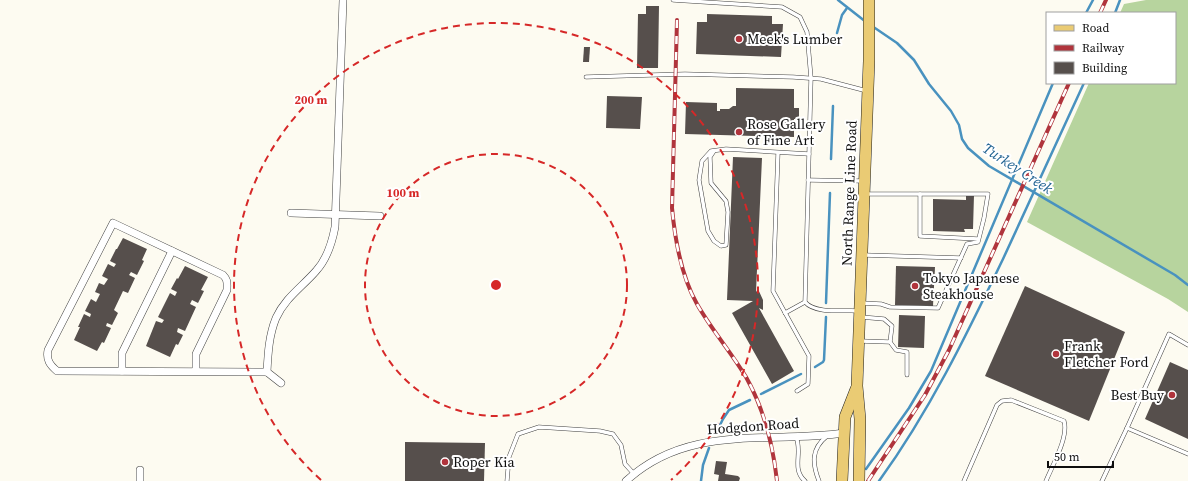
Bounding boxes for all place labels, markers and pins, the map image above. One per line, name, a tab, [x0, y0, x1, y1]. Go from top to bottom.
place label: Meek's Lumber	[747, 29, 843, 49]
marker: Meek's Lumber	[734, 34, 744, 44]
place label: Rose Gallery of Fine Art	[747, 114, 826, 150]
marker: Rose Gallery of Fine Art	[734, 127, 744, 137]
place label: Tokyo Japanese Steakhouse	[923, 268, 1019, 304]
centre of rings	[489, 278, 503, 292]
marker: Tokyo Japanese Steakhouse	[910, 281, 920, 291]
place label: Frank Fletcher Ford	[1064, 336, 1148, 372]
marker: Frank Fletcher Ford	[1051, 349, 1061, 359]
place label: Best Buy	[1111, 385, 1165, 405]
marker: Best Buy	[1167, 390, 1177, 400]
place label: Roper Kia	[453, 452, 516, 472]
marker: Roper Kia	[440, 457, 450, 467]

